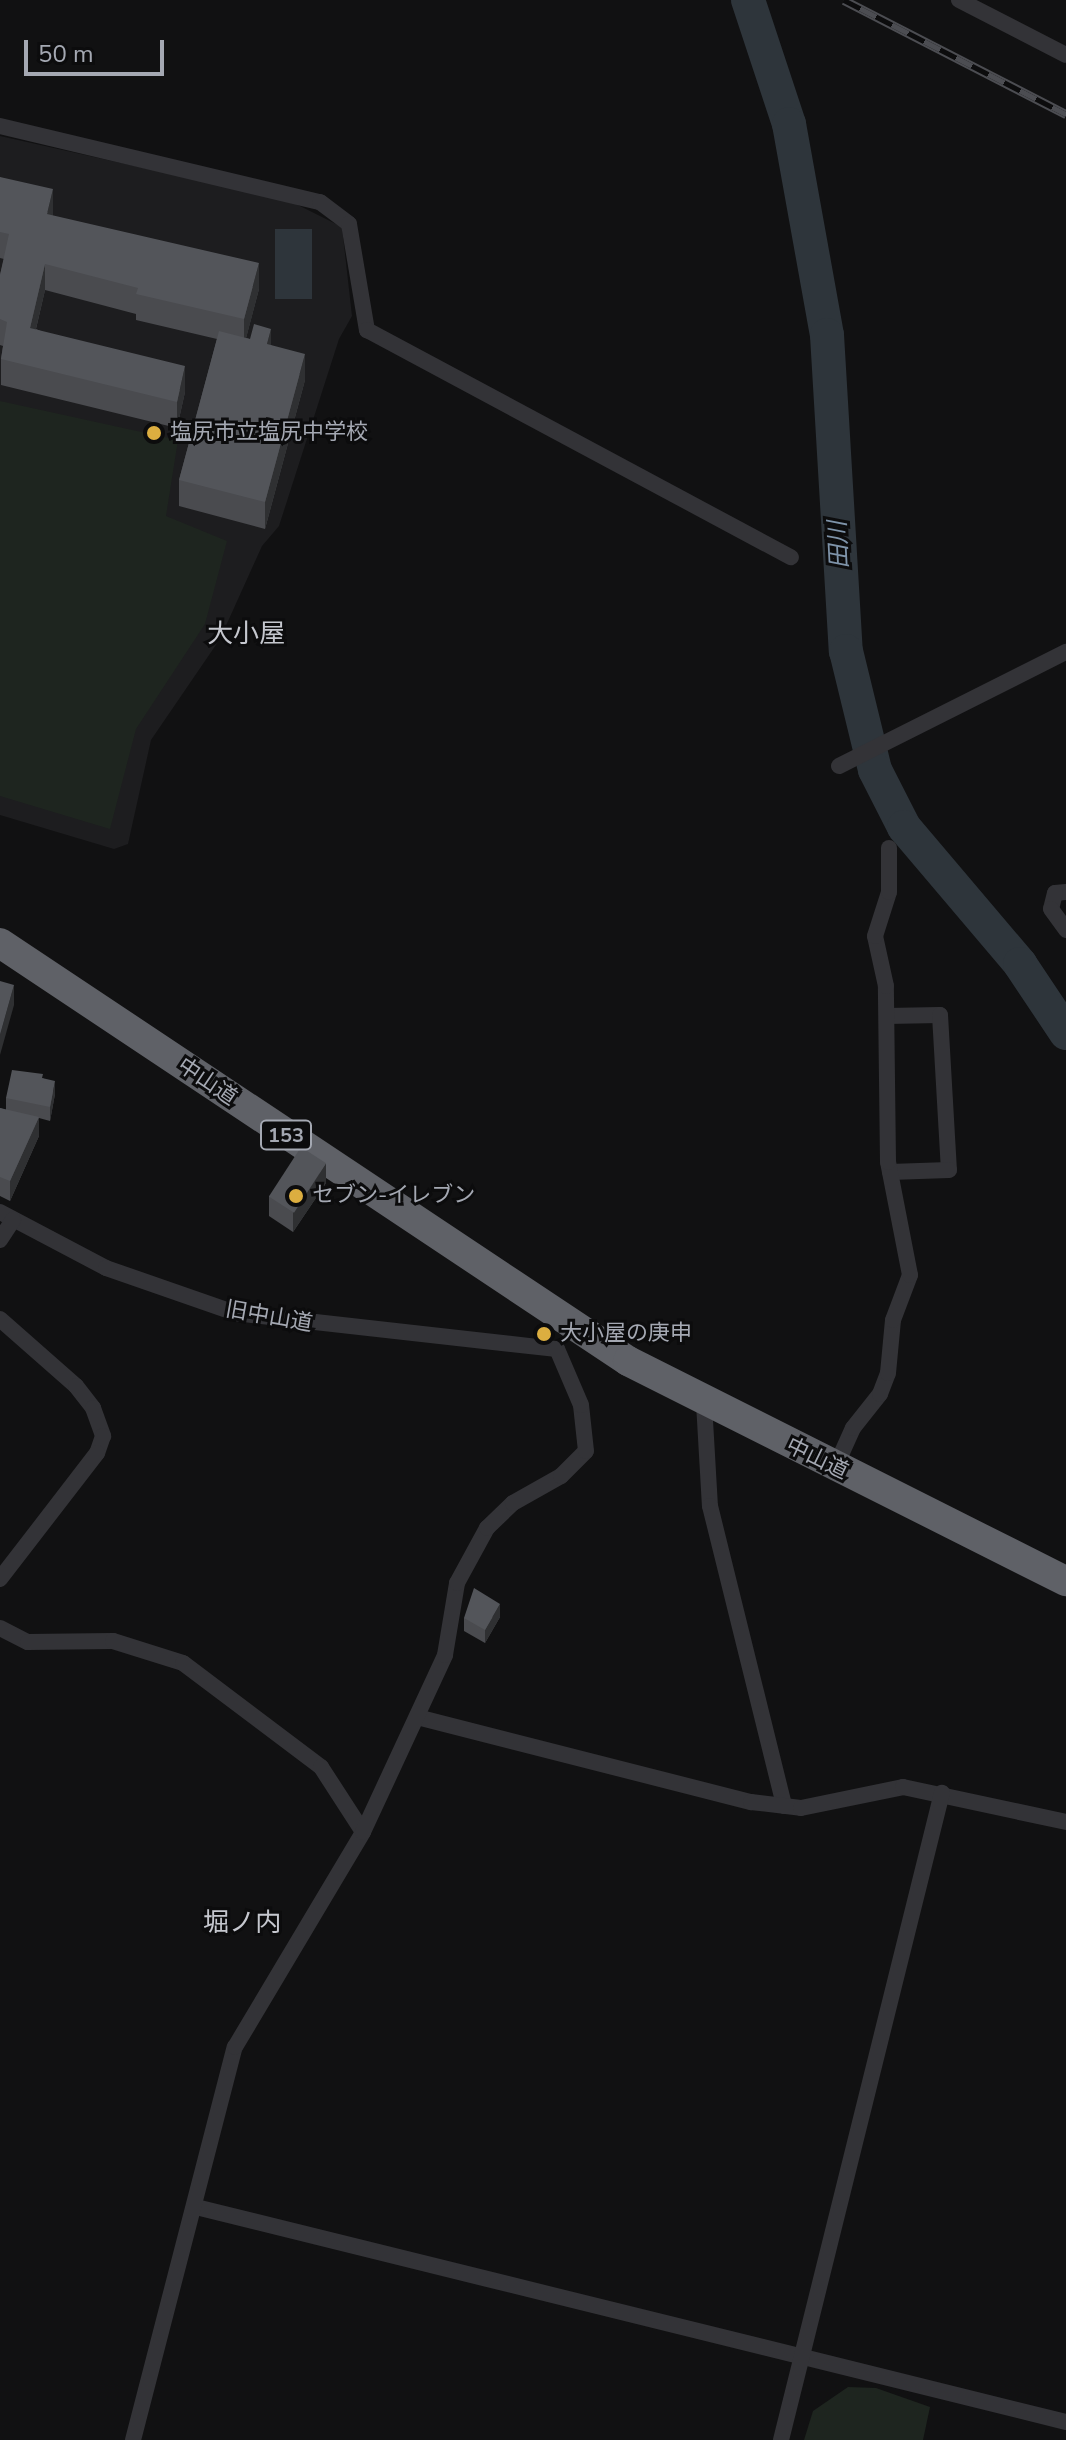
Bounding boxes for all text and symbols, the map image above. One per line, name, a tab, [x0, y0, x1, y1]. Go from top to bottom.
scale bar	[28, 24, 168, 74]
text: 50 m	[38, 38, 94, 70]
place label: 塩尻市立塩尻中学校	[170, 420, 368, 446]
marker: 塩尻市立塩尻中学校	[145, 424, 163, 442]
water label: 田川	[823, 520, 855, 570]
district label: 大小屋	[207, 618, 285, 650]
street label: 中山道	[172, 1053, 242, 1111]
road number: 153	[260, 1119, 312, 1151]
place label: セブン-イレブン	[312, 1183, 475, 1209]
marker: セブン-イレブン	[287, 1187, 305, 1205]
street label: 旧中山道	[223, 1296, 315, 1338]
place label: 大小屋の庚申	[560, 1321, 692, 1347]
marker: 大小屋の庚申	[535, 1325, 553, 1343]
street label: 中山道	[782, 1433, 852, 1485]
district label: 堀ノ内	[203, 1907, 281, 1939]

